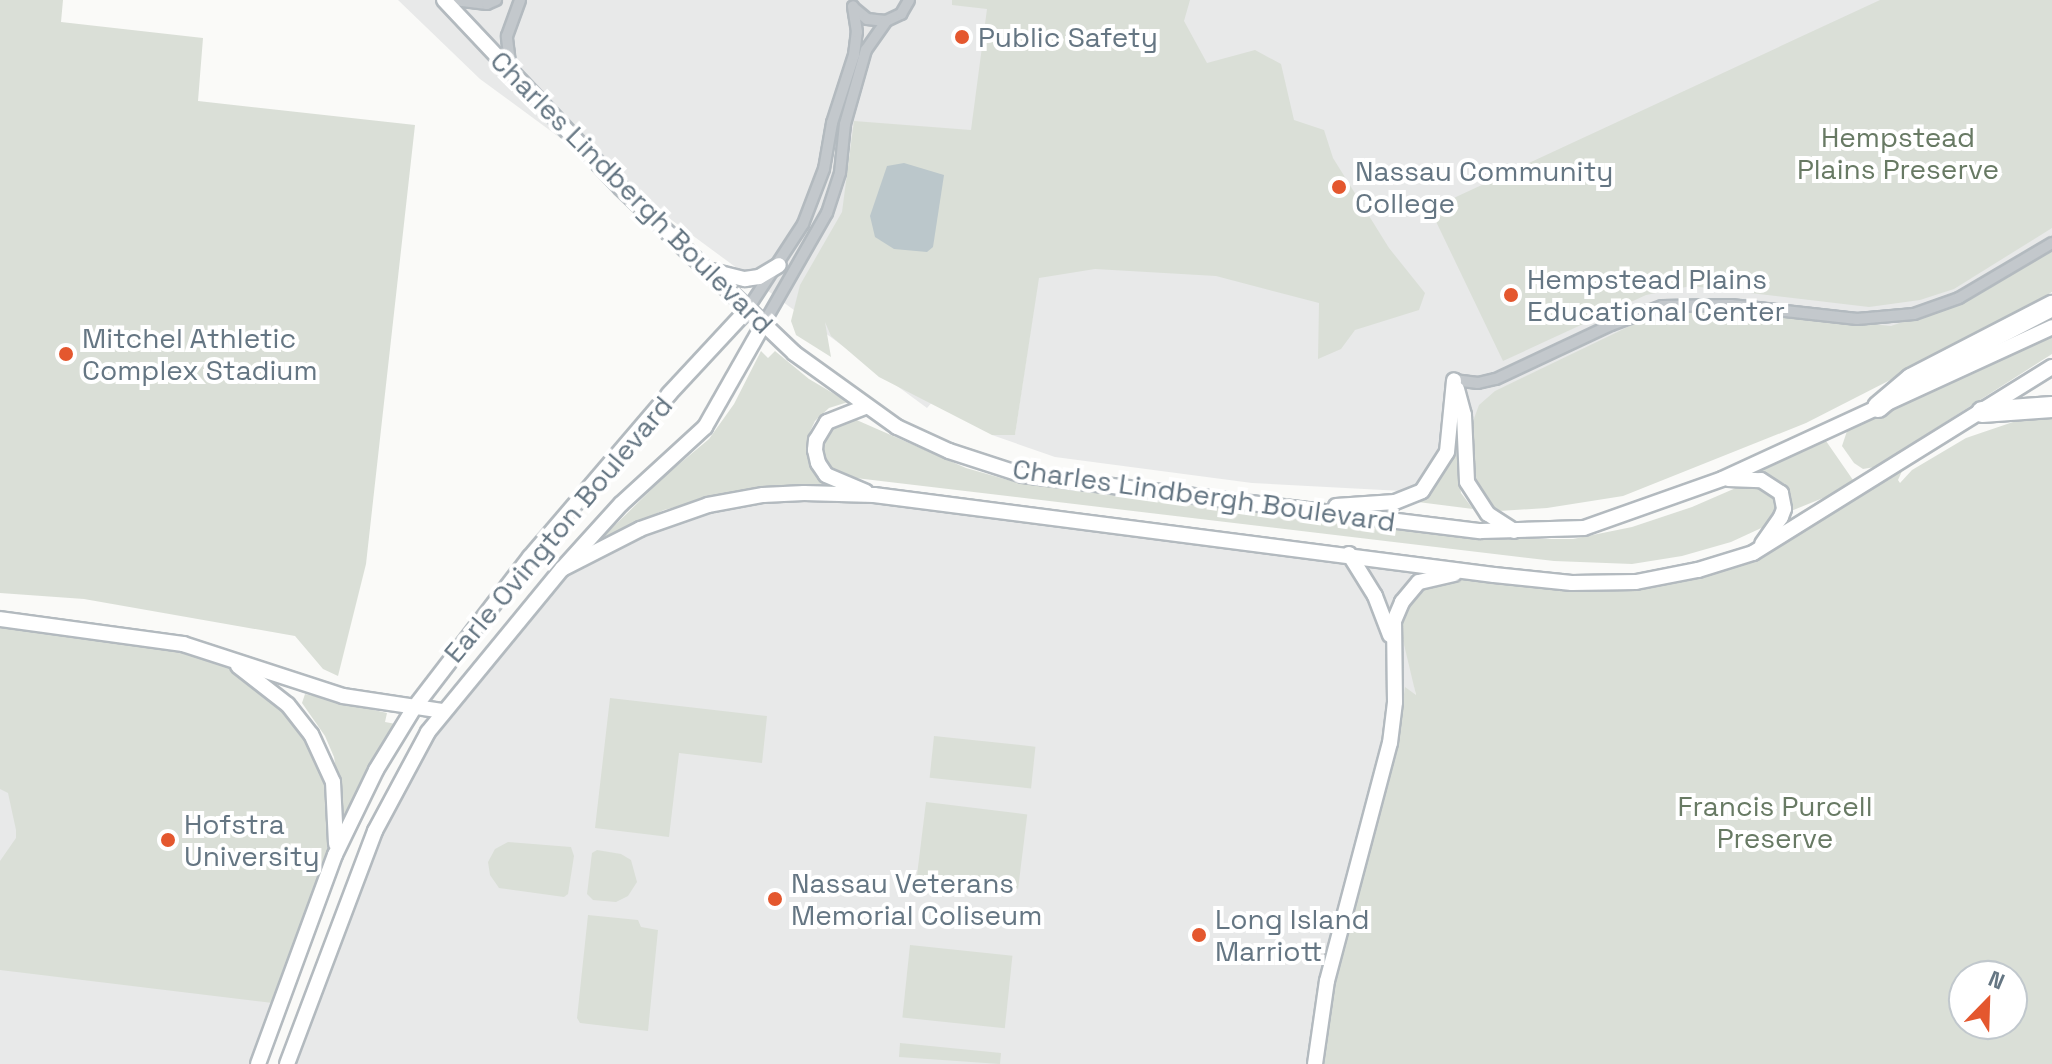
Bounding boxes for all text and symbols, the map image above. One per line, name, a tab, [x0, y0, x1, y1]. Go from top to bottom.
place label: Public Safety	[978, 20, 1158, 54]
marker: Public Safety	[953, 28, 971, 46]
street label: Charles Lindbergh Boulevard	[484, 44, 780, 340]
park label: Hempstead Plains Preserve	[1797, 120, 1999, 186]
place label: Nassau Community College	[1355, 154, 1613, 220]
marker: Nassau Community College	[1330, 178, 1348, 196]
place label: Hempstead Plains Educational Center	[1527, 262, 1785, 328]
marker: Hempstead Plains Educational Center	[1502, 286, 1520, 304]
place label: Mitchel Athletic Complex Stadium	[82, 321, 318, 387]
marker: Mitchel Athletic Complex Stadium	[57, 345, 75, 363]
street label: Earle Ovington Boulevard	[437, 389, 679, 669]
street label: Charles Lindbergh Boulevard	[1010, 451, 1398, 539]
park label: Francis Purcell Preserve	[1677, 789, 1873, 855]
place label: Hofstra University	[184, 807, 320, 873]
marker: Hofstra University	[159, 831, 177, 849]
place label: Nassau Veterans Memorial Coliseum	[791, 866, 1042, 932]
marker: Nassau Veterans Memorial Coliseum	[766, 890, 784, 908]
place label: Long Island Marriott	[1215, 902, 1370, 968]
marker: Long Island Marriott	[1190, 926, 1208, 944]
north arrow	[1948, 960, 2028, 1040]
text: N	[1984, 964, 2009, 996]

